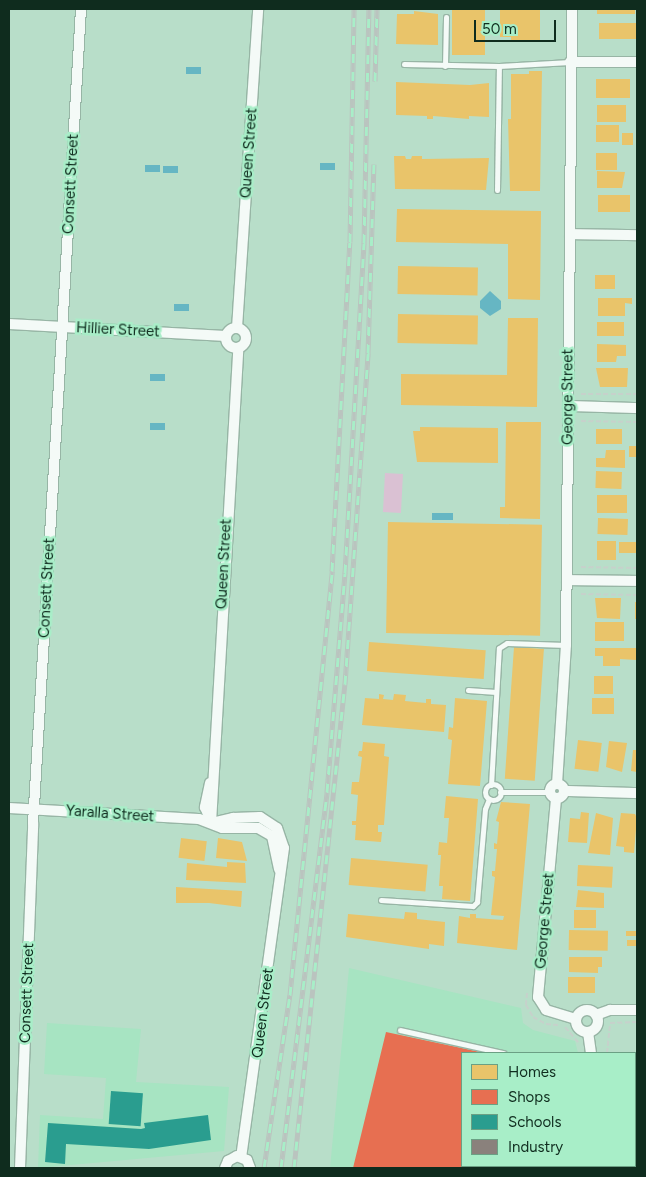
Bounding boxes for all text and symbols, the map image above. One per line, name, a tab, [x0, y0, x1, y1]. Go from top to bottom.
scale bar	[476, 10, 558, 42]
text: 50 m	[482, 20, 517, 38]
street label: Queen Street	[237, 107, 261, 199]
street label: Consett Street	[59, 134, 83, 234]
street label: Hillier Street	[76, 319, 160, 341]
street label: George Street	[559, 349, 577, 445]
street label: Queen Street	[213, 518, 235, 610]
street label: Consett Street	[35, 538, 59, 638]
street label: Yaralla Street	[65, 802, 155, 826]
street label: George Street	[532, 872, 558, 970]
street label: Consett Street	[16, 943, 38, 1043]
street label: Queen Street	[249, 967, 277, 1059]
legend	[461, 1052, 636, 1167]
text: Homes	[508, 1063, 556, 1081]
text: Shops	[508, 1088, 550, 1106]
text: Schools	[508, 1113, 561, 1131]
text: Industry	[508, 1138, 563, 1156]

